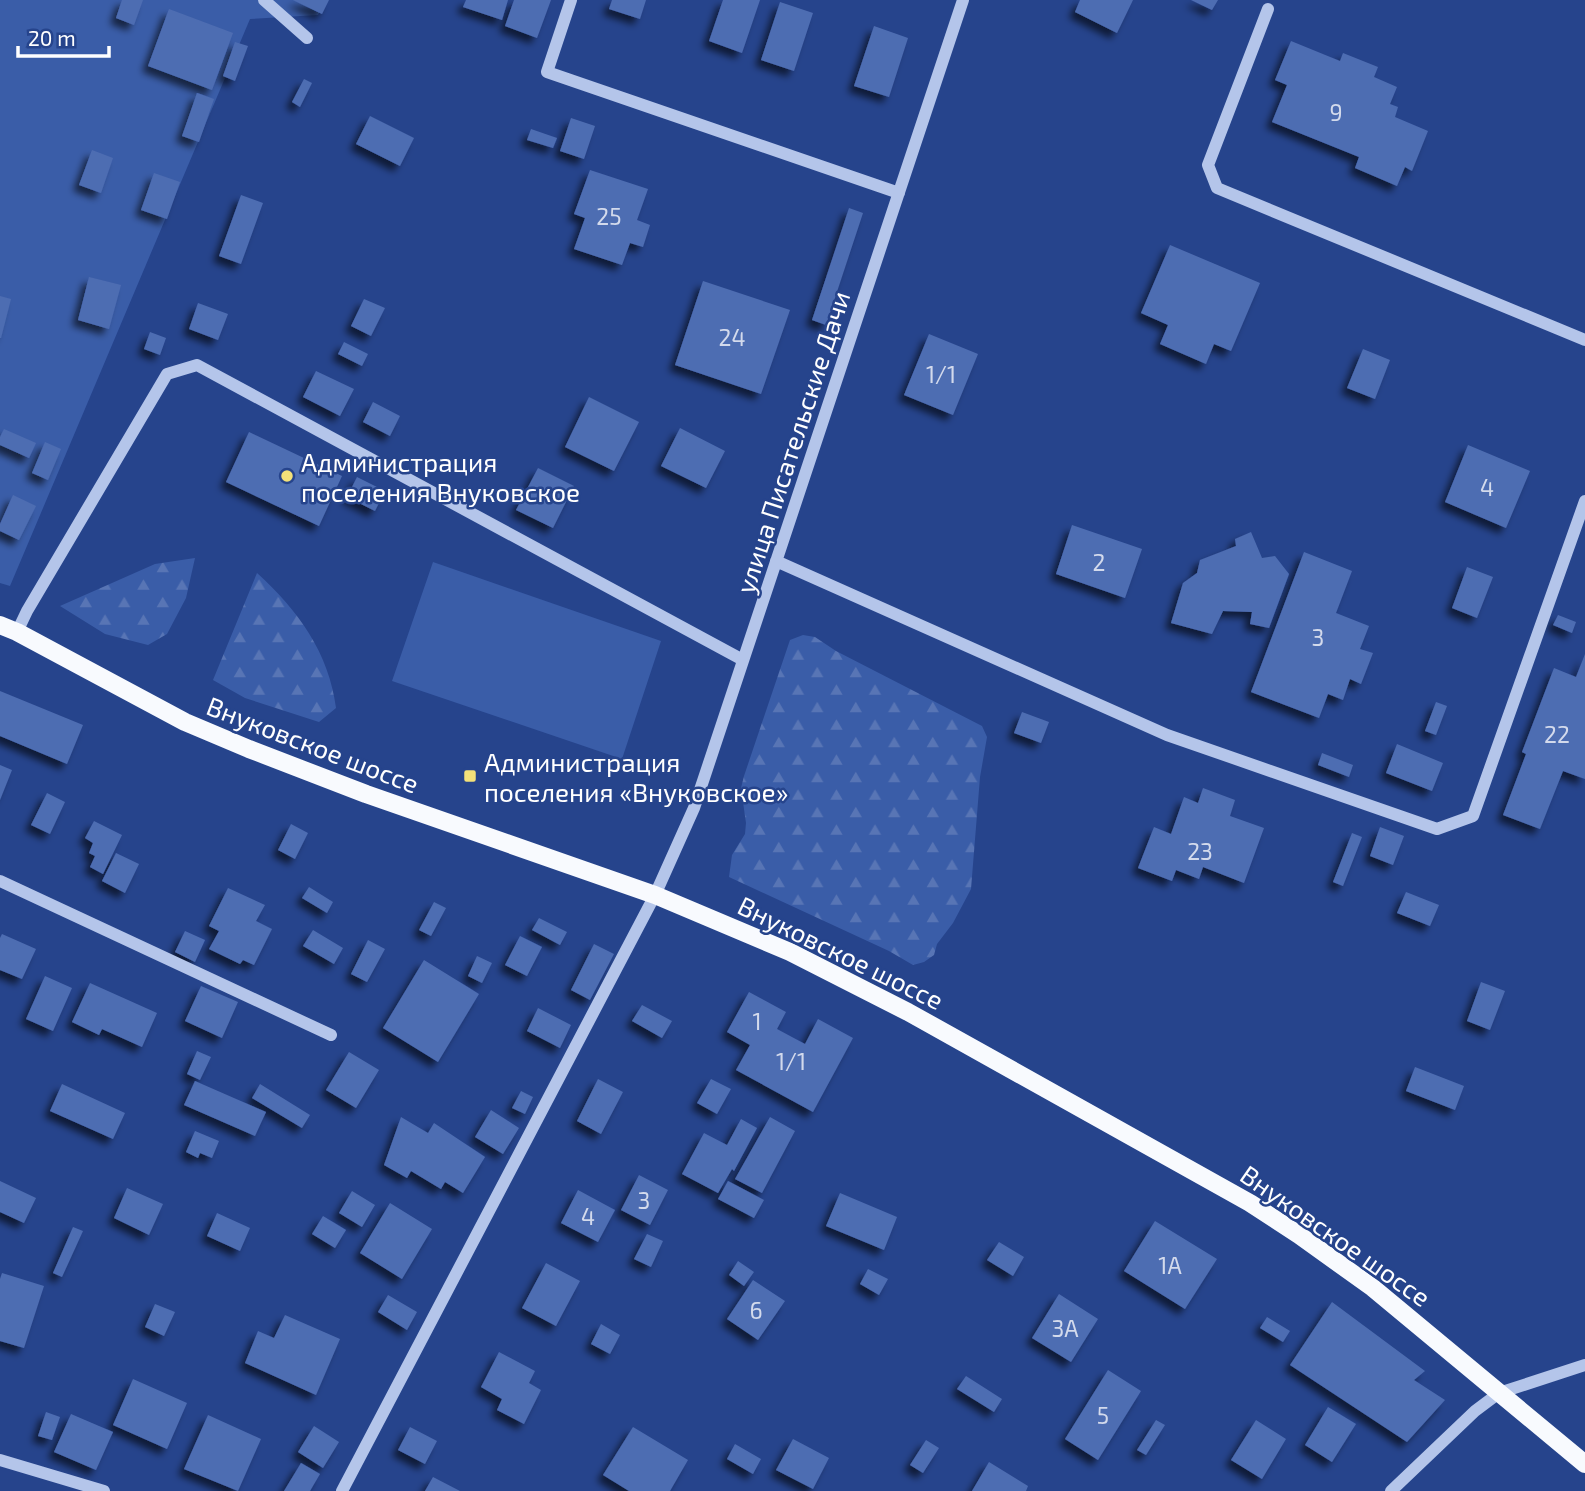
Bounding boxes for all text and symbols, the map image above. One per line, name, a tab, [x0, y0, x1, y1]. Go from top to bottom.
scale bar	[18, 14, 108, 58]
text: 20 m	[28, 25, 76, 50]
house number: 9	[1329, 98, 1343, 126]
house number: 25	[596, 202, 622, 230]
street label: улица Писательские Дачи	[728, 287, 857, 597]
house number: 24	[718, 323, 746, 351]
house number: 1/1	[926, 360, 956, 388]
place label: Администрация поселения Внуковское	[301, 446, 580, 508]
marker: Администрация поселения Внуковское	[279, 468, 295, 484]
house number: 4	[1480, 473, 1494, 501]
house number: 2	[1093, 548, 1105, 576]
house number: 3	[1312, 623, 1324, 651]
street label: Внуковское шоссе	[202, 689, 423, 800]
house number: 22	[1544, 720, 1570, 748]
place label: Администрация поселения «Внуковское»	[484, 746, 788, 808]
marker: Администрация поселения «Внуковское»	[462, 768, 478, 784]
house number: 23	[1187, 837, 1213, 865]
street label: Внуковское шоссе	[733, 889, 949, 1016]
house number: 1	[752, 1007, 762, 1035]
house number: 1/1	[776, 1047, 806, 1075]
street label: Внуковское шоссе	[1235, 1158, 1437, 1313]
house number: 3	[638, 1186, 650, 1214]
house number: 4	[581, 1202, 595, 1230]
house number: 1А	[1158, 1251, 1182, 1279]
house number: 6	[749, 1296, 763, 1324]
house number: 3А	[1051, 1314, 1079, 1342]
house number: 5	[1097, 1401, 1109, 1429]

